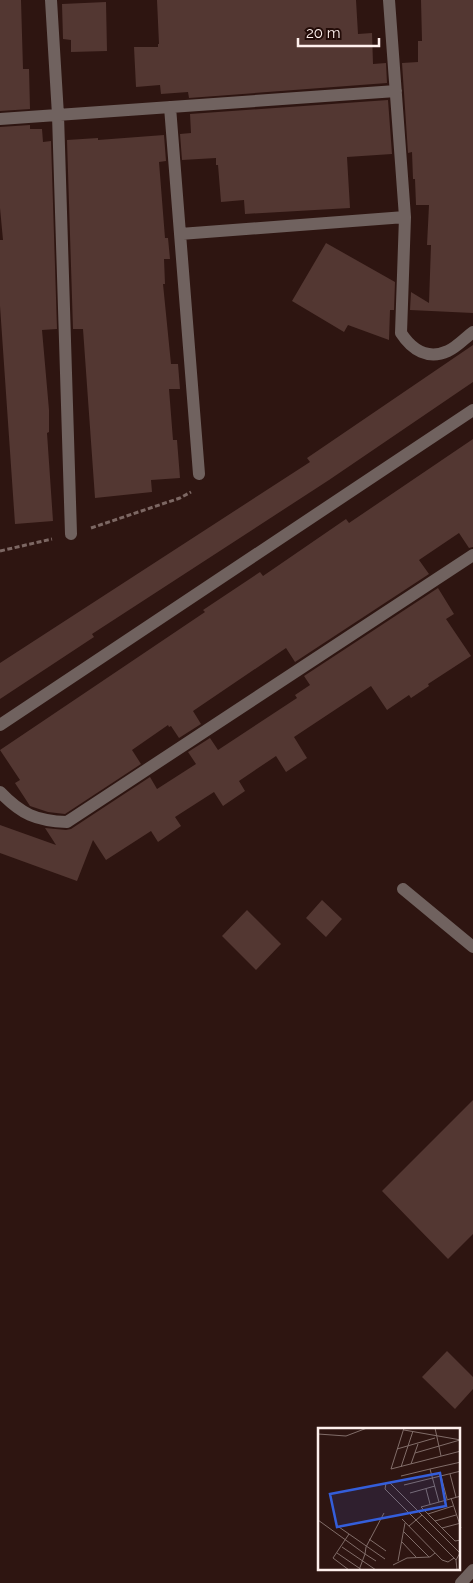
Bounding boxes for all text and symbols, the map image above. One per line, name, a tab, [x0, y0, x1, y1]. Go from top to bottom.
scale bar	[298, 15, 379, 47]
text: 20 m	[306, 24, 341, 42]
inset map	[318, 1428, 460, 1570]

